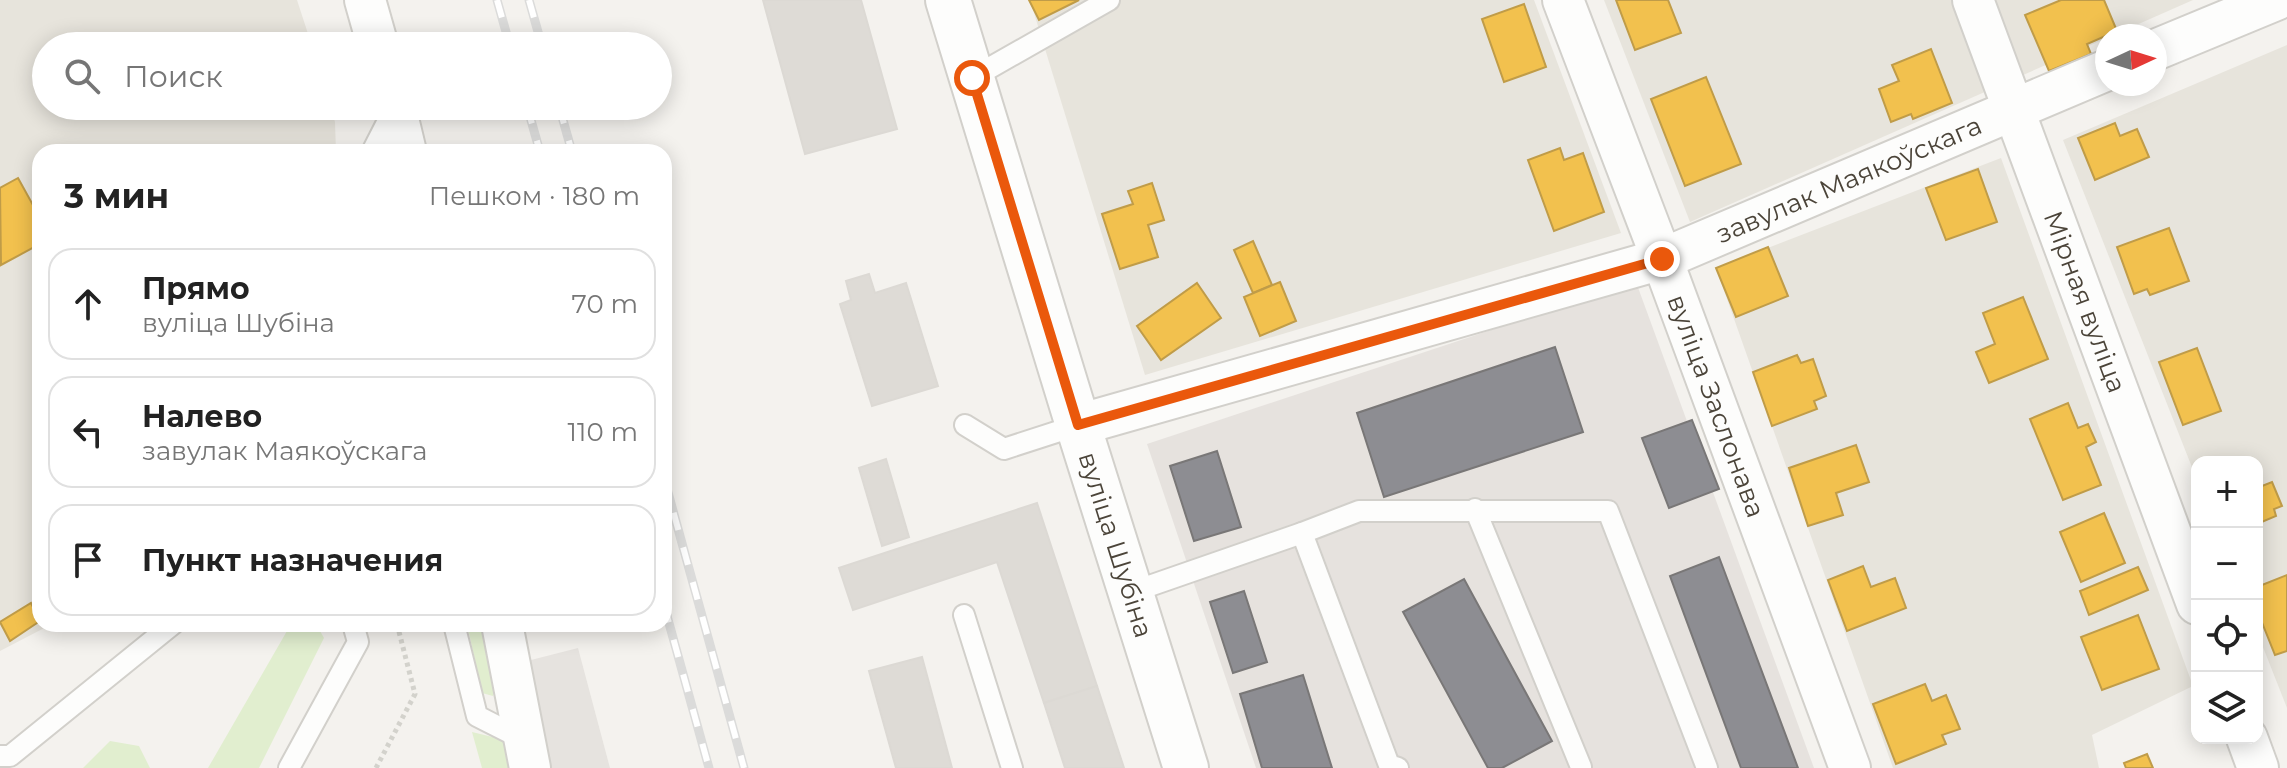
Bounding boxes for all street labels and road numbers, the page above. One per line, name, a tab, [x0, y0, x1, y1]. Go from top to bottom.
street label: завулак Маякоўскага	[1711, 109, 1986, 250]
street label: Мірная вуліца	[2037, 207, 2133, 397]
street label: вуліца Заслонава	[1661, 290, 1772, 522]
street label: вуліца Шубіна	[1071, 448, 1160, 642]

